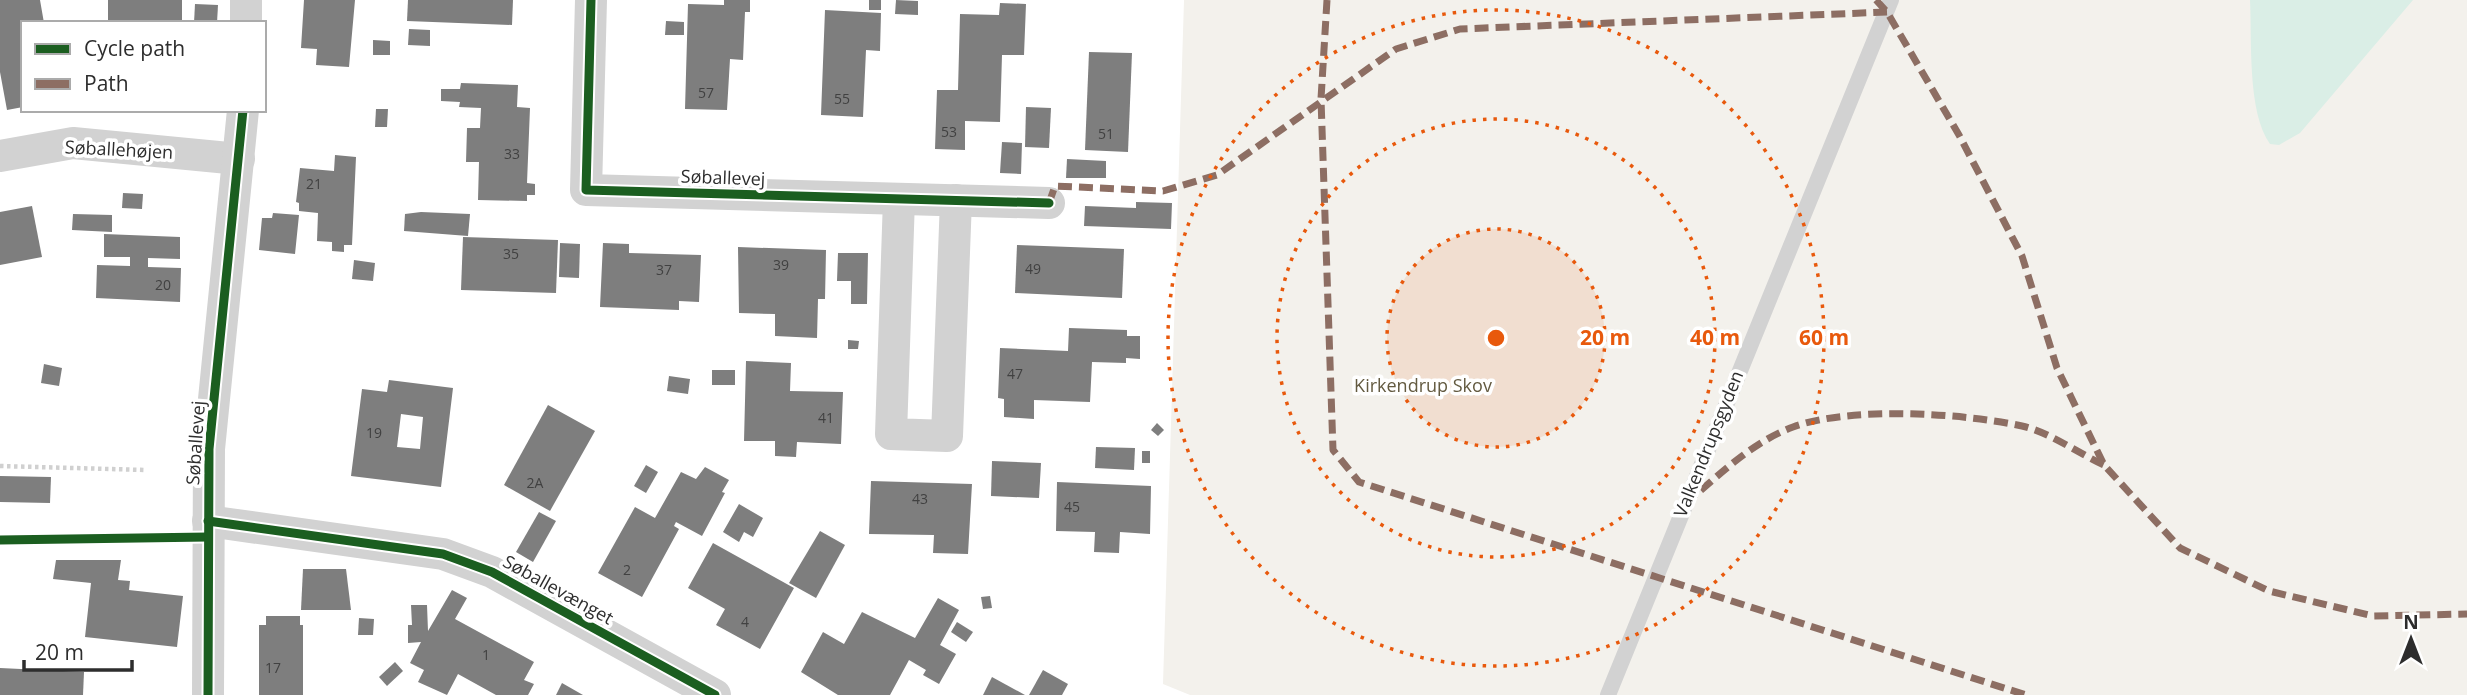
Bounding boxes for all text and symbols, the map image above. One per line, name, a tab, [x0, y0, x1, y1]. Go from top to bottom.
legend	[21, 21, 266, 112]
text: Cycle path	[84, 34, 185, 62]
text: Path	[84, 69, 129, 97]
house number: 57	[698, 83, 714, 102]
house number: 55	[834, 89, 850, 108]
house number: 53	[941, 122, 957, 141]
house number: 51	[1098, 124, 1114, 143]
street label: Søballehøjen	[64, 134, 174, 164]
house number: 33	[504, 144, 520, 163]
street label: Søballevej	[680, 164, 766, 190]
house number: 21	[306, 174, 322, 193]
house number: 35	[503, 244, 519, 263]
house number: 39	[773, 255, 789, 274]
house number: 49	[1025, 259, 1041, 278]
house number: 37	[656, 260, 672, 279]
house number: 20	[155, 275, 171, 294]
text: 20 m	[1580, 323, 1630, 351]
text: 40 m	[1690, 323, 1740, 351]
text: 60 m	[1799, 323, 1849, 351]
centre of rings	[1484, 326, 1508, 350]
house number: 47	[1007, 364, 1023, 383]
street label: Valkendrupsgyden	[1668, 367, 1748, 520]
park label: Kirkendrup Skov	[1354, 373, 1492, 397]
street label: Søballevej	[180, 400, 210, 486]
house number: 41	[818, 408, 834, 427]
house number: 19	[366, 423, 382, 442]
house number: 2A	[527, 473, 544, 492]
house number: 43	[912, 489, 928, 508]
house number: 45	[1064, 497, 1080, 516]
street label: Søballevænget	[499, 549, 618, 629]
house number: 2	[623, 560, 631, 579]
north arrow	[2376, 604, 2446, 674]
text: N	[2403, 609, 2419, 635]
house number: 4	[741, 612, 749, 631]
scale bar	[24, 628, 133, 672]
text: 20 m	[35, 638, 84, 666]
house number: 1	[482, 645, 490, 664]
house number: 17	[265, 658, 281, 677]

